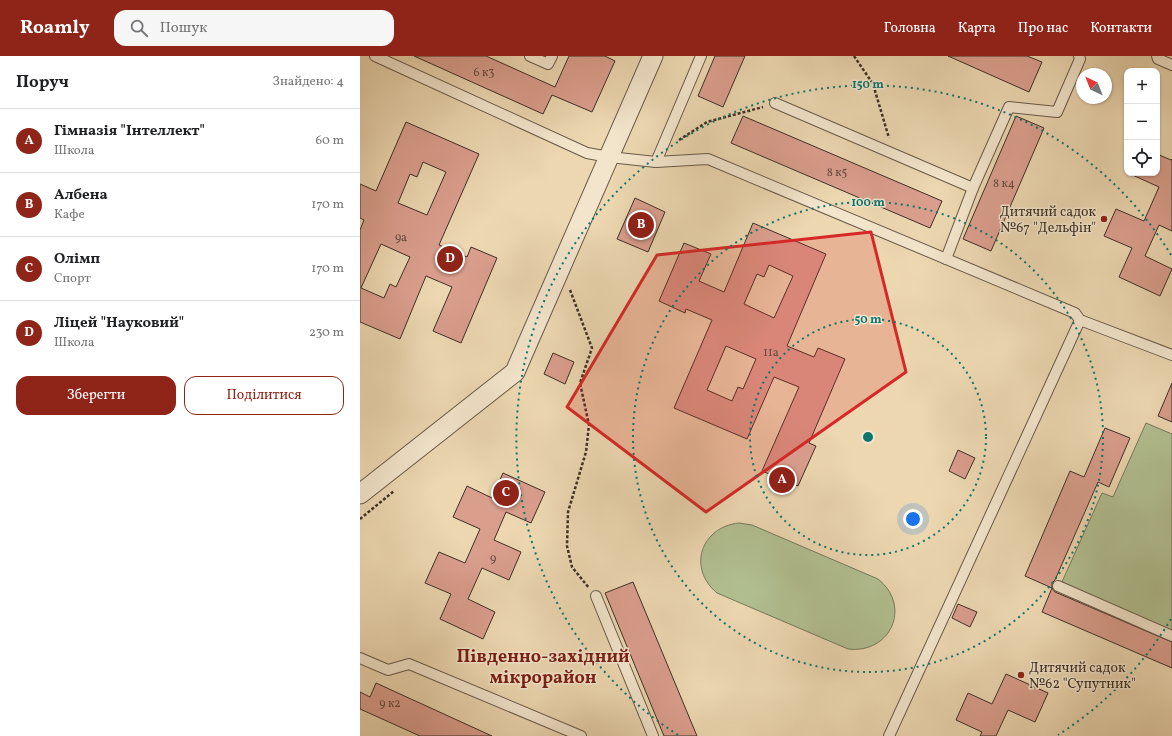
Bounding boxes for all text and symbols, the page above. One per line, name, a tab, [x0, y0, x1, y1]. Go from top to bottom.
search box	[114, 10, 394, 46]
text: Roamly	[20, 15, 90, 41]
icon: search	[128, 17, 150, 39]
text: Пошук	[160, 18, 207, 39]
text: Головна	[884, 19, 936, 38]
text: Карта	[958, 19, 996, 38]
text: Про нас	[1018, 19, 1068, 38]
text: Контакти	[1090, 19, 1152, 38]
house number: 6 к3	[473, 65, 495, 81]
north arrow	[1076, 68, 1112, 104]
map controls	[1124, 68, 1160, 176]
button: +	[1124, 68, 1160, 104]
text: Поруч	[16, 71, 69, 94]
text: Знайдено: 4	[272, 73, 344, 91]
text: 150 m	[852, 77, 884, 93]
button: −	[1124, 104, 1160, 140]
text: Гімназія "Інтеллект"	[54, 121, 205, 142]
text: A	[24, 132, 34, 150]
text: 60 m	[316, 132, 344, 150]
button: locate	[1124, 140, 1160, 176]
text: Школа	[54, 142, 94, 160]
house number: 8 к5	[827, 165, 848, 181]
house number: 8 к4	[993, 176, 1015, 192]
text: Албена	[54, 185, 108, 206]
text: 100 m	[851, 195, 885, 211]
text: B	[25, 196, 33, 214]
text: 170 m	[311, 196, 344, 214]
place label: Дитячий садок №67 "Дельфін"	[1000, 203, 1097, 238]
text: Кафе	[54, 206, 85, 224]
pin: B	[628, 210, 654, 240]
marker: Дитячий садок №67 "Дельфін"	[1099, 214, 1109, 224]
house number: 9а	[395, 230, 407, 246]
pin: D	[437, 244, 463, 274]
text: Олімп	[54, 249, 100, 270]
text: C	[25, 260, 33, 278]
text: 170 m	[311, 260, 344, 278]
text: Спорт	[54, 270, 91, 288]
text: 50 m	[854, 312, 882, 328]
text: Ліцей "Науковий"	[54, 313, 184, 334]
text: D	[24, 324, 34, 342]
text: 230 m	[309, 324, 344, 342]
text: Школа	[54, 334, 94, 352]
house number: 11а	[763, 345, 779, 361]
button: Зберегти	[16, 376, 176, 415]
button: Поділитися	[184, 376, 344, 415]
centre of rings	[861, 430, 875, 444]
pin: A	[769, 465, 795, 495]
pin: C	[493, 478, 519, 508]
your location	[903, 509, 923, 529]
house number: 9	[490, 551, 496, 567]
district label: Південно-західний мікрорайон	[456, 645, 630, 691]
place label: Дитячий садок №62 "Супутник"	[1029, 659, 1136, 694]
marker: Дитячий садок №62 "Супутник"	[1016, 670, 1026, 680]
house number: 9 к2	[379, 696, 401, 712]

